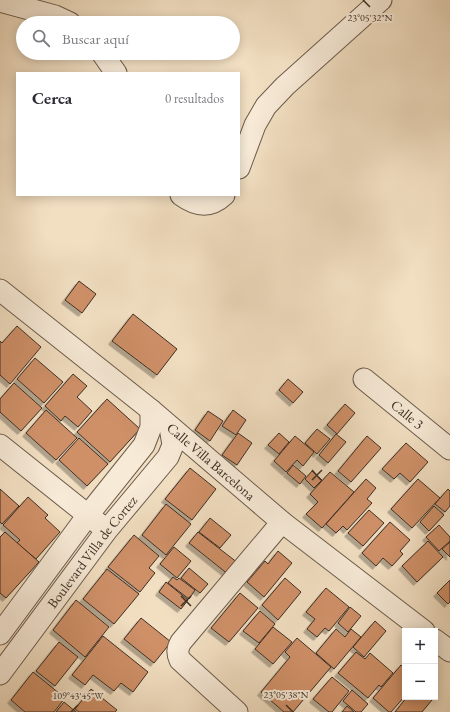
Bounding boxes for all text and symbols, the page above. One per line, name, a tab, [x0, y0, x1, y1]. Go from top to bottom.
text: 23°05'32"N	[348, 11, 393, 24]
search box	[16, 16, 240, 60]
icon: search	[30, 27, 52, 49]
text: Buscar aquí	[62, 29, 129, 48]
text: Cerca	[32, 87, 72, 109]
text: 0 resultados	[165, 90, 224, 107]
street label: Calle 3	[387, 396, 428, 433]
street label: Calle Villa Barcelona	[163, 419, 259, 505]
street label: Boulevard Villa de Cortez	[43, 491, 141, 612]
map controls	[402, 628, 438, 700]
button: +	[402, 628, 438, 664]
button: −	[402, 664, 438, 700]
text: 23°05'38"N	[264, 688, 309, 701]
text: 109°43'45"W	[53, 689, 104, 702]

